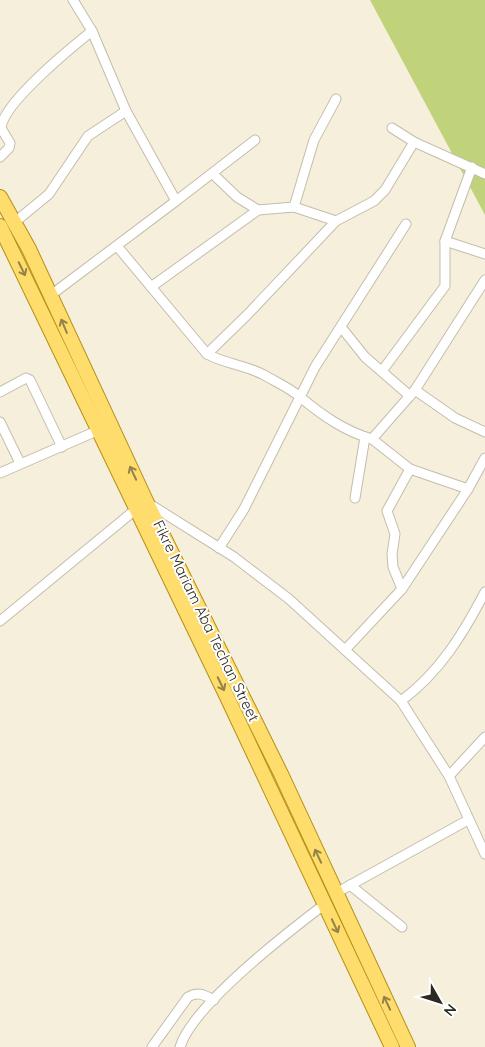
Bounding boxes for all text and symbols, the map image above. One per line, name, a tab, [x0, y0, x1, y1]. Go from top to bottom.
one-way arrow	[18, 261, 27, 276]
one-way arrow	[59, 319, 69, 334]
one-way arrow	[128, 466, 138, 481]
street label: Fikre Mariam Aba Techan Street	[149, 517, 264, 725]
one-way arrow	[217, 676, 226, 691]
one-way arrow	[313, 849, 322, 864]
one-way arrow	[330, 918, 340, 933]
north arrow	[415, 977, 465, 1027]
one-way arrow	[382, 996, 391, 1011]
text: N	[440, 1001, 460, 1020]

